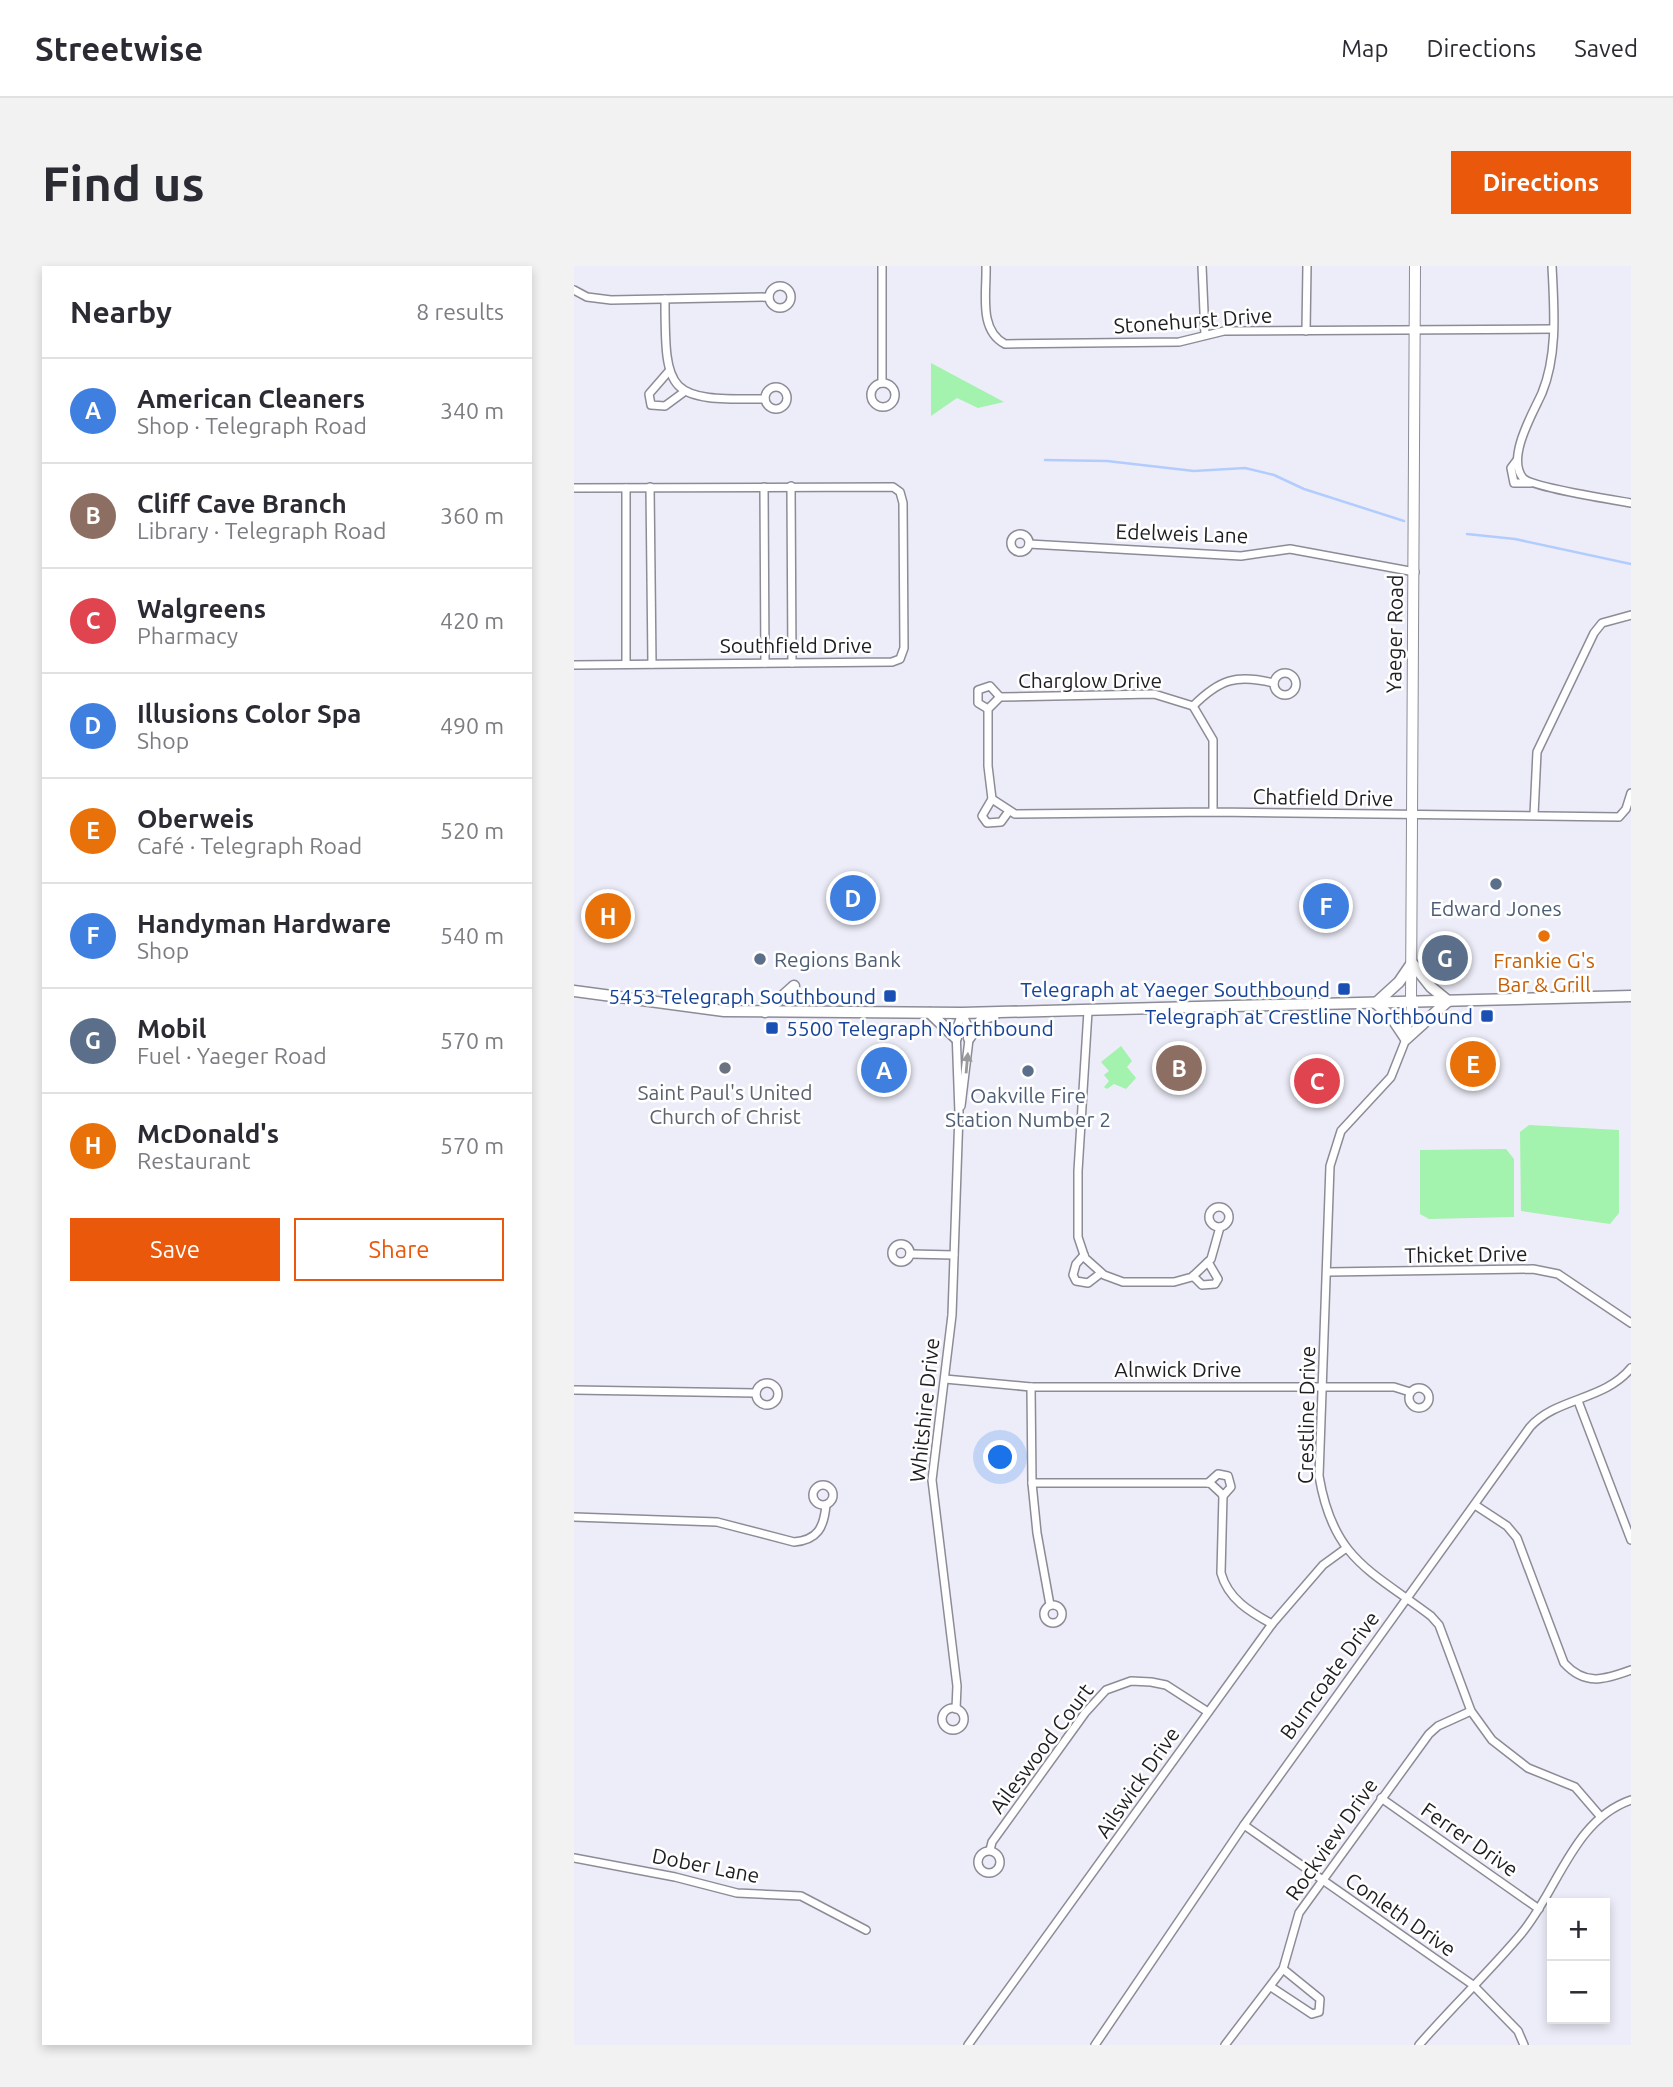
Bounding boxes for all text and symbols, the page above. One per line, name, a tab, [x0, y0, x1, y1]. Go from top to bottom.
text: Streetwise	[35, 30, 203, 67]
text: Map	[1341, 35, 1388, 62]
text: Directions	[1426, 35, 1536, 62]
text: Saved	[1574, 35, 1638, 62]
button: Directions	[1451, 151, 1631, 214]
text: Find us	[42, 155, 205, 210]
text: Nearby	[70, 295, 172, 329]
text: 8 results	[416, 299, 504, 324]
street label: Stonehurst Drive	[1113, 302, 1273, 338]
text: American Cleaners	[137, 384, 365, 413]
text: A	[85, 398, 101, 423]
text: 340 m	[440, 398, 504, 423]
text: Shop · Telegraph Road	[137, 413, 367, 438]
text: Cliff Cave Branch	[137, 489, 347, 518]
text: B	[85, 503, 101, 528]
text: 360 m	[440, 503, 504, 528]
text: Library · Telegraph Road	[137, 518, 386, 543]
street label: Edelweis Lane	[1115, 519, 1249, 547]
street label: Yaeger Road	[1381, 574, 1407, 694]
text: Walgreens	[137, 594, 266, 623]
text: C	[86, 608, 100, 633]
text: 420 m	[440, 608, 504, 633]
text: Pharmacy	[137, 623, 238, 648]
street label: Southfield Drive	[720, 633, 872, 657]
street label: Charglow Drive	[1018, 668, 1162, 692]
text: Illusions Color Spa	[137, 699, 361, 728]
text: D	[85, 713, 101, 738]
text: 490 m	[440, 713, 504, 738]
text: Shop	[137, 728, 189, 753]
street label: Chatfield Drive	[1252, 784, 1394, 810]
text: Oberweis	[137, 804, 254, 833]
text: E	[86, 818, 100, 843]
text: 520 m	[440, 818, 504, 843]
text: Café · Telegraph Road	[137, 833, 362, 858]
pin: D	[830, 872, 876, 924]
marker: Edward Jones	[1488, 876, 1504, 892]
pin: F	[1303, 880, 1349, 932]
pin: H	[585, 890, 631, 942]
place label: Edward Jones	[1430, 896, 1562, 920]
text: Handyman Hardware	[137, 909, 391, 938]
text: F	[87, 923, 99, 948]
text: 540 m	[440, 923, 504, 948]
marker: Frankie G's Bar & Grill	[1536, 928, 1552, 944]
pin: G	[1422, 932, 1468, 984]
text: Shop	[137, 938, 189, 963]
place label: Regions Bank	[774, 947, 901, 971]
place label: Frankie G's Bar & Grill	[1493, 948, 1595, 996]
marker: Regions Bank	[752, 951, 768, 967]
place label: Telegraph at Yaeger Southbound	[1020, 977, 1330, 1001]
marker: Telegraph at Yaeger Southbound	[1336, 981, 1352, 997]
place label: 5453 Telegraph Southbound	[608, 984, 876, 1008]
marker: 5453 Telegraph Southbound	[882, 988, 898, 1004]
place label: Telegraph at Crestline Northbound	[1145, 1004, 1473, 1028]
marker: Telegraph at Crestline Northbound	[1479, 1008, 1495, 1024]
text: Mobil	[137, 1014, 206, 1043]
place label: 5500 Telegraph Northbound	[786, 1016, 1054, 1040]
marker: 5500 Telegraph Northbound	[764, 1020, 780, 1036]
text: G	[85, 1028, 101, 1053]
text: 570 m	[440, 1028, 504, 1053]
pin: E	[1450, 1038, 1496, 1090]
pin: B	[1156, 1042, 1202, 1094]
text: Fuel · Yaeger Road	[137, 1043, 327, 1068]
pin: A	[861, 1044, 907, 1096]
one-way arrow	[961, 1051, 972, 1073]
pin: C	[1294, 1055, 1340, 1107]
marker: Saint Paul's United Church of Christ	[717, 1060, 733, 1076]
marker: Oakville Fire Station Number 2	[1020, 1063, 1036, 1079]
place label: Saint Paul's United Church of Christ	[637, 1080, 813, 1128]
place label: Oakville Fire Station Number 2	[945, 1083, 1111, 1131]
text: McDonald's	[137, 1119, 279, 1148]
text: H	[85, 1133, 101, 1158]
text: 570 m	[440, 1133, 504, 1158]
text: Restaurant	[137, 1148, 251, 1173]
button: Save	[70, 1218, 280, 1281]
button: Share	[294, 1218, 504, 1281]
street label: Thicket Drive	[1404, 1241, 1528, 1267]
street label: Whitshire Drive	[904, 1337, 944, 1483]
street label: Crestline Drive	[1293, 1346, 1319, 1484]
street label: Alnwick Drive	[1114, 1357, 1242, 1381]
your location	[983, 1440, 1017, 1474]
street label: Burncoate Drive	[1275, 1606, 1383, 1744]
street label: Aileswood Court	[984, 1678, 1098, 1818]
street label: Ailswick Drive	[1090, 1722, 1184, 1842]
street label: Rockview Drive	[1280, 1773, 1382, 1905]
street label: Ferrer Drive	[1417, 1797, 1523, 1881]
street label: Dober Lane	[650, 1843, 762, 1887]
street label: Conleth Drive	[1341, 1867, 1461, 1961]
map controls	[1547, 1898, 1610, 2024]
button: +	[1547, 1898, 1610, 1961]
button: −	[1547, 1961, 1610, 2024]

